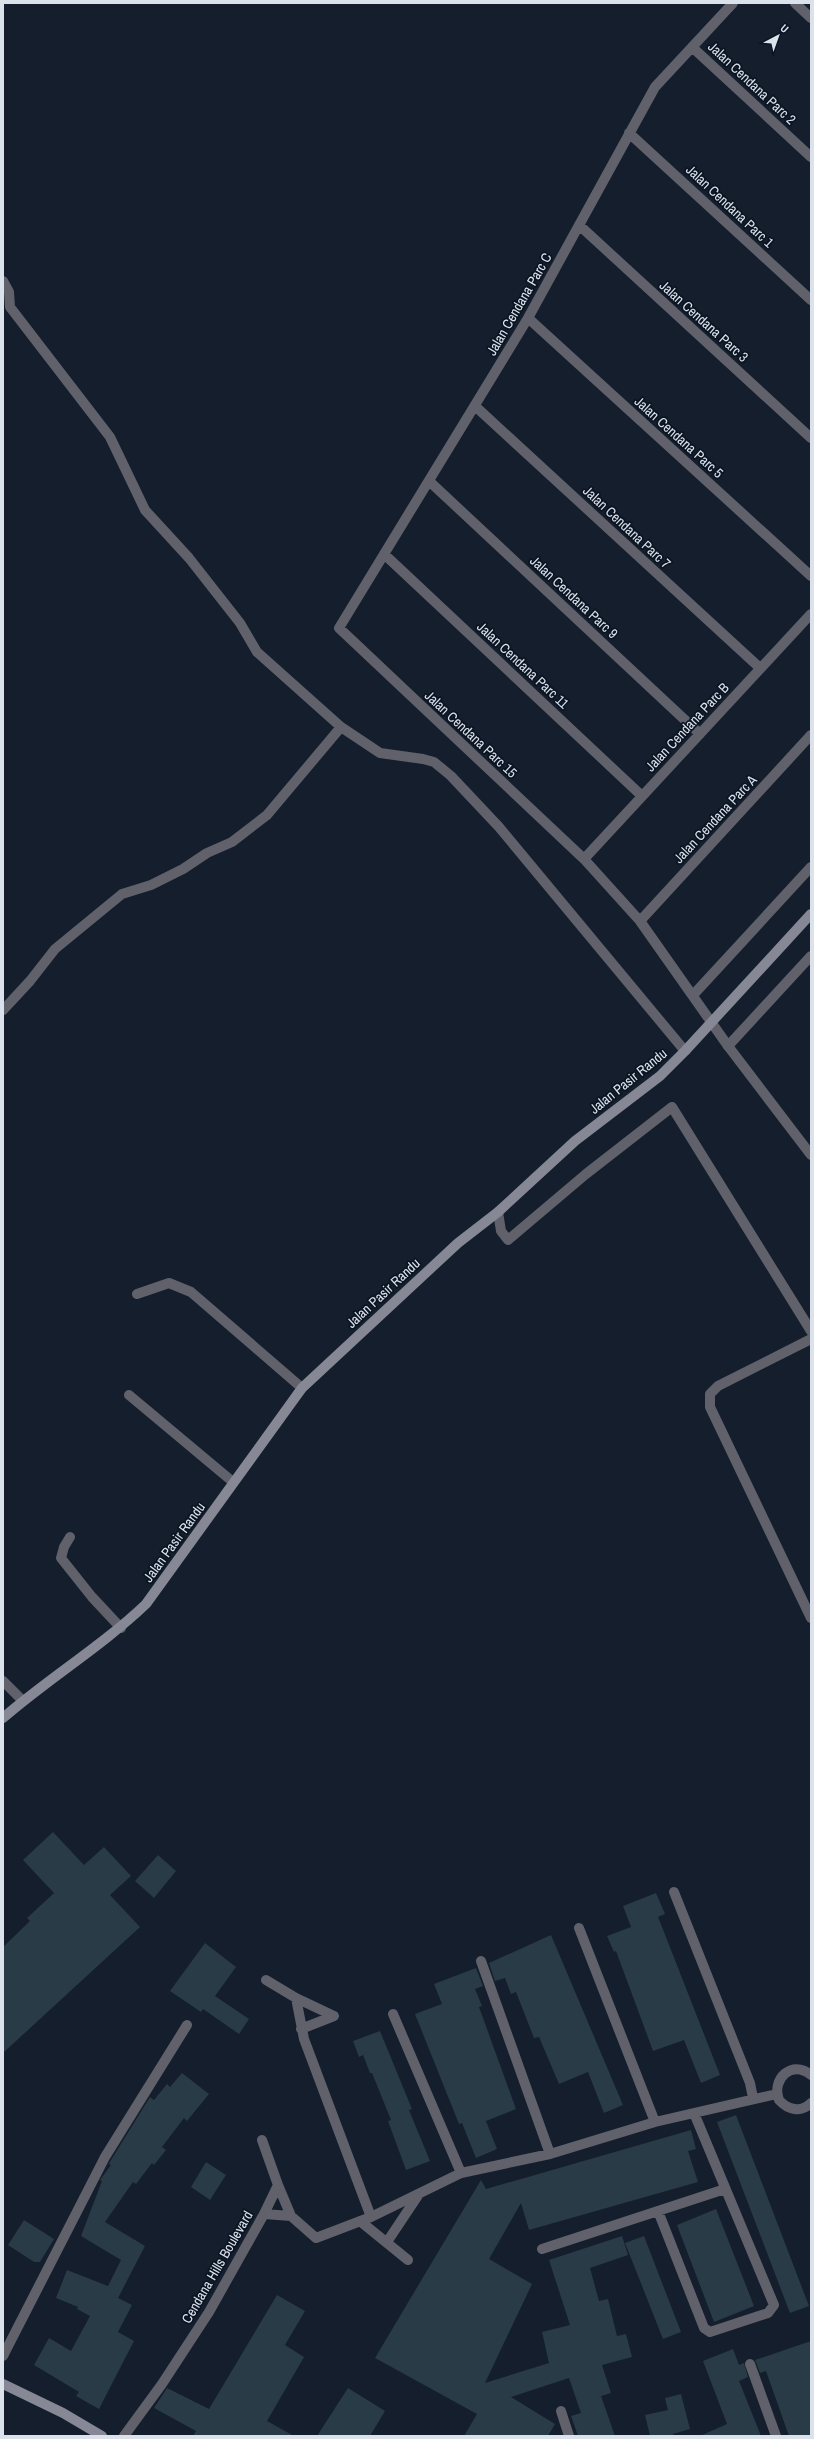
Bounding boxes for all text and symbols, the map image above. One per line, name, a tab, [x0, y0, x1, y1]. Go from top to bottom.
north arrow	[758, 16, 798, 56]
text: U	[778, 21, 792, 36]
street label: Jalan Cendana Parc 2	[704, 38, 800, 128]
street label: Jalan Cendana Parc 1	[682, 161, 778, 252]
street label: Jalan Cendana Parc C	[482, 249, 556, 359]
street label: Jalan Cendana Parc 3	[656, 276, 752, 366]
street label: Jalan Cendana Parc 5	[631, 392, 727, 482]
street label: Jalan Cendana Parc 7	[579, 482, 675, 572]
street label: Jalan Cendana Parc 9	[526, 552, 622, 642]
street label: Jalan Cendana Parc 11	[473, 618, 573, 713]
street label: Jalan Cendana Parc B	[641, 679, 733, 775]
street label: Jalan Cendana Parc 15	[421, 687, 521, 781]
street label: Jalan Cendana Parc A	[669, 771, 761, 867]
street label: Jalan Pasir Randu	[586, 1044, 670, 1118]
street label: Jalan Pasir Randu	[342, 1254, 424, 1332]
street label: Jalan Pasir Randu	[139, 1499, 209, 1585]
street label: Cendana Hills Boulevard	[177, 2208, 257, 2326]

